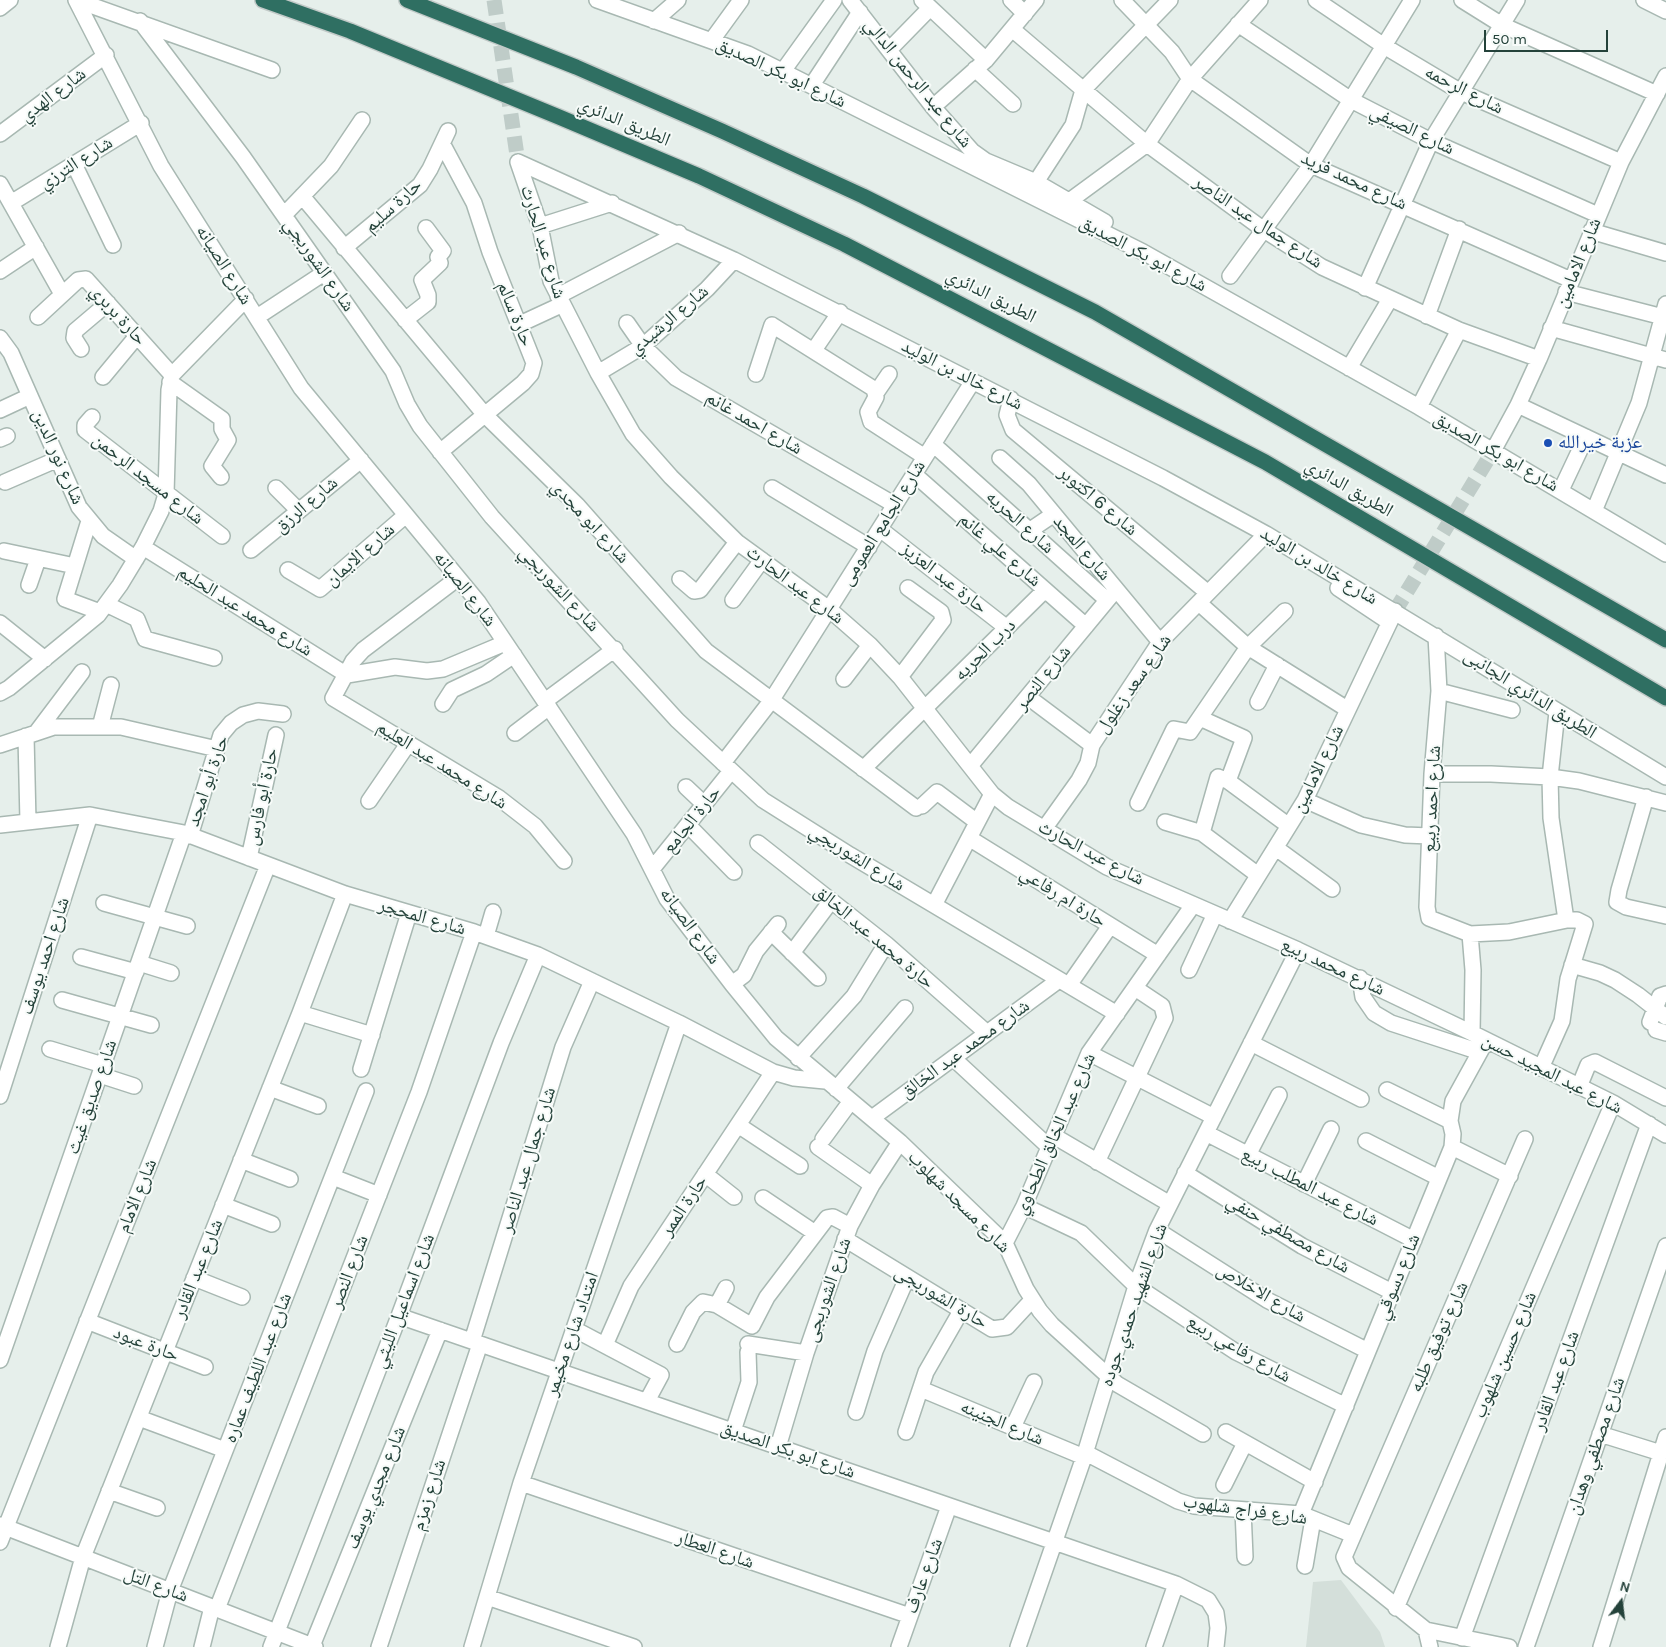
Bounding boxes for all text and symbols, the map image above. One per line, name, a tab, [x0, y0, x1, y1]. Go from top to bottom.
street label: شارع عبد الرحمن الدالي	[859, 14, 977, 152]
scale bar	[1486, 20, 1610, 52]
text: 50 m	[1492, 30, 1527, 48]
street label: شارع ابو بكر الصديق	[712, 33, 850, 113]
street label: شارع الرحمه	[1421, 60, 1507, 120]
street label: شارع الهدي	[15, 63, 91, 127]
street label: الطريق الدائري	[574, 92, 674, 152]
street label: شارع الصيفي	[1366, 100, 1458, 160]
street label: شارع الترزي	[35, 131, 117, 195]
street label: شارع محمد فريد	[1297, 146, 1411, 216]
street label: شارع جمال عبد الناصر	[1189, 170, 1327, 274]
street label: حارة سليم	[359, 174, 427, 238]
street label: شارع عبد الحارث	[515, 183, 571, 301]
street label: شارع ابو بكر الصديق	[1075, 211, 1211, 297]
street label: شارع الشوربجي	[278, 214, 360, 316]
street label: شارع الامامين	[1550, 215, 1606, 311]
street label: شارع الصيانه	[191, 221, 257, 309]
street label: الطريق الدائري	[942, 264, 1040, 328]
street label: حارة سالم	[492, 278, 538, 350]
street label: حارة بربري	[85, 280, 151, 350]
street label: شارع الرشيدي	[625, 280, 713, 360]
street label: شارع خالد بن الوليد	[897, 335, 1027, 415]
street label: شارع احمد غانم	[701, 386, 807, 460]
street label: شارع نور الدين	[27, 406, 89, 508]
street label: شارع ابو بكر الصديق	[1429, 407, 1563, 497]
street label: شارع مسجد الرحمن	[88, 428, 208, 530]
place label: عزبة خيرالله	[1558, 432, 1642, 454]
marker: عزبة خيرالله	[1542, 437, 1554, 449]
street label: الطريق الدائري	[1301, 454, 1397, 522]
street label: شارع الجامع العمومى	[835, 456, 931, 590]
street label: شارع 6 اكتوبر	[1053, 461, 1143, 541]
street label: شارع الرزق	[269, 472, 343, 538]
street label: شارع ابو مجدي	[546, 476, 634, 568]
street label: شارع الحريه	[981, 485, 1059, 559]
street label: شارع علي غانم	[954, 508, 1046, 592]
street label: شارع المجد	[1048, 511, 1116, 585]
street label: شارع الايمان	[320, 518, 400, 592]
street label: شارع خالد بن الوليد	[1256, 522, 1382, 610]
street label: حارة عبد العزيز	[896, 537, 992, 619]
street label: شارع الشوربجي	[514, 541, 604, 637]
street label: شارع عبد الحارث	[741, 541, 849, 629]
street label: شارع الصيانه	[428, 547, 502, 631]
street label: شارع محمد عبد الحليم	[173, 560, 317, 662]
street label: درب الحريه	[949, 614, 1021, 686]
street label: شارع سعد زغلول	[1091, 630, 1177, 738]
street label: شارع النصر	[1010, 641, 1076, 715]
street label: الطريق الدائري الجانبى	[1459, 644, 1601, 744]
street label: شارع محمد عبد العليم	[372, 716, 512, 814]
street label: شارع الامامين	[1287, 721, 1349, 817]
street label: حارة أبو امجد	[182, 733, 234, 829]
street label: شارع احمد ربيع	[1418, 745, 1446, 853]
street label: حارة أبو فارس	[241, 746, 283, 848]
street label: حارة الجامع	[658, 782, 726, 858]
street label: شارع عبد الحارث	[1034, 815, 1148, 891]
street label: شارع الشوربجي	[805, 819, 909, 897]
street label: حارة ام رفاعي	[1016, 861, 1110, 933]
street label: حارة محمد عبد الخالق	[809, 880, 939, 994]
street label: شارع الصيانه	[654, 883, 726, 969]
street label: شارع احمد يوسف	[15, 894, 75, 1018]
street label: شارع المحجر	[376, 894, 468, 940]
street label: شارع محمد ربيع	[1278, 933, 1388, 1001]
street label: شارع محمد عبد الخالق	[896, 994, 1034, 1104]
street label: شارع عبد المجيد حسن	[1478, 1029, 1626, 1119]
street label: شارع صديق غيث	[62, 1037, 122, 1157]
street label: شارع عبد الخالق الطحاوي	[1009, 1050, 1101, 1218]
street label: شارع جمال عبد الناصر	[495, 1084, 561, 1236]
street label: شارع عبد المطلب ربيع	[1238, 1143, 1382, 1231]
street label: شارع مسجد شهلوب	[903, 1146, 1015, 1258]
street label: شارع الامام	[112, 1156, 162, 1236]
street label: حارة الممر	[655, 1171, 713, 1241]
street label: شارع مصطفي حنفي	[1222, 1189, 1354, 1279]
street label: شارع عبد القادر	[168, 1216, 228, 1322]
street label: شارع الشهيد حمدي جوده	[1095, 1220, 1173, 1390]
street label: شارع اسماعيل الليثي	[368, 1230, 440, 1372]
street label: شارع دسوقي	[1370, 1231, 1426, 1323]
street label: شارع النصر	[325, 1232, 373, 1312]
street label: شارع الشوربجى	[799, 1235, 857, 1345]
street label: شارع الاخلاص	[1212, 1258, 1310, 1328]
street label: حارة الشوربجى	[890, 1260, 992, 1334]
street label: امتداد شارع مخيمر	[540, 1269, 604, 1399]
street label: شارع توفيق طلبه	[1404, 1278, 1474, 1396]
street label: شارع حسين شلهوب	[1468, 1288, 1542, 1422]
street label: شارع عبد اللطيف عماره	[219, 1290, 297, 1446]
street label: شارع رفاعي ربيع	[1183, 1310, 1295, 1388]
street label: حارة عبود	[110, 1321, 182, 1367]
street label: شارع عبد القادر	[1527, 1328, 1585, 1434]
street label: شارع مصطفي وهدان	[1562, 1374, 1630, 1518]
street label: شارع الجنينه	[957, 1395, 1047, 1451]
street label: شارع ابو بكر الصديق	[718, 1416, 858, 1484]
street label: شارع مجدي يوسف	[341, 1423, 411, 1553]
street label: شارع زمزم	[407, 1456, 451, 1534]
street label: شارع فراج شلهوب	[1181, 1490, 1309, 1530]
street label: شارع العطار	[673, 1526, 757, 1574]
street label: شارع عارف	[900, 1535, 948, 1617]
street label: شارع التل	[121, 1562, 191, 1608]
north arrow	[1596, 1577, 1646, 1627]
text: N	[1618, 1578, 1632, 1597]

